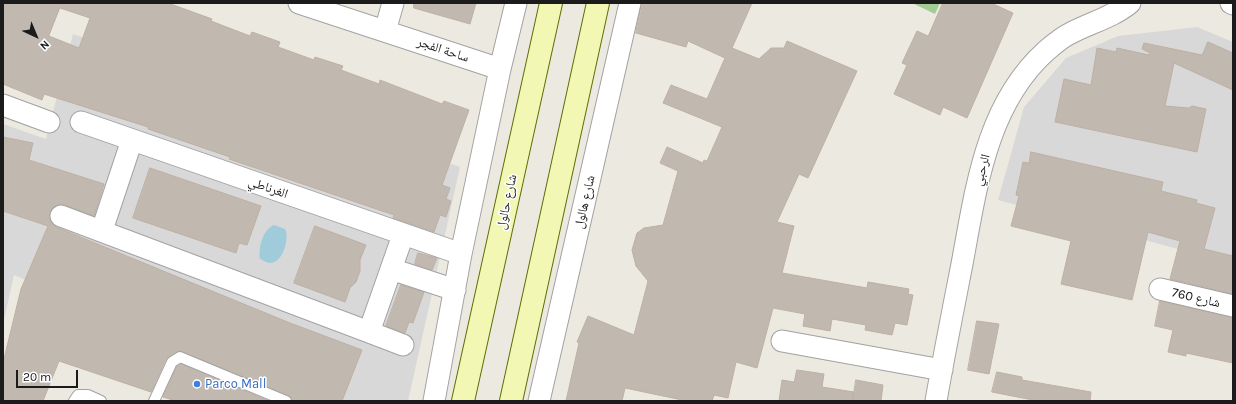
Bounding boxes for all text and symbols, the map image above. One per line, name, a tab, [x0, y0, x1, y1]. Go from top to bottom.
north arrow	[16, 16, 56, 56]
street label: ساحة الفجر	[415, 34, 471, 66]
text: N	[37, 38, 52, 52]
street label: الرحبي	[970, 152, 994, 188]
street label: شارع حالول	[494, 173, 520, 231]
street label: الغرناطي	[246, 174, 290, 202]
street label: شارع هالول	[571, 174, 599, 230]
street label: شارع 760	[1170, 285, 1222, 311]
scale bar	[18, 362, 80, 388]
text: 20 m	[23, 370, 51, 384]
place label: Parco Mall	[205, 376, 266, 392]
marker: Parco Mall	[192, 379, 202, 389]

